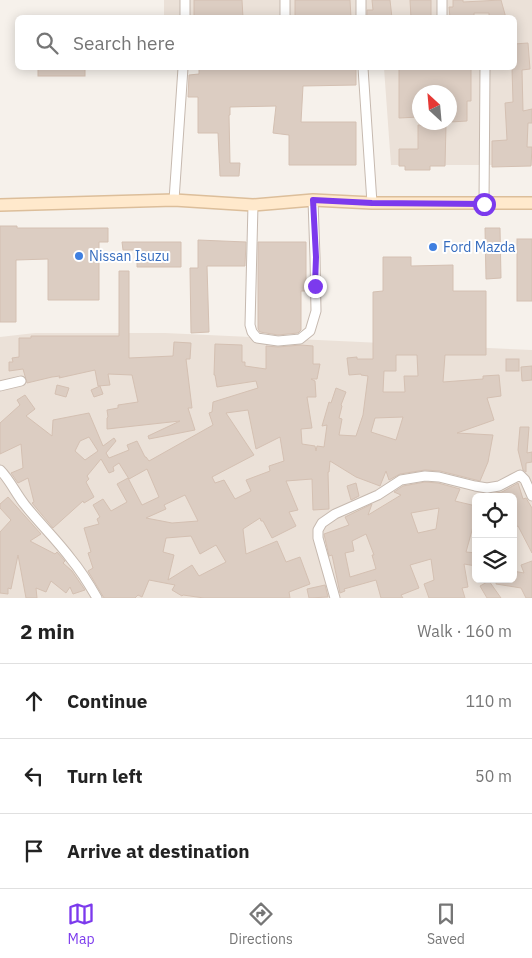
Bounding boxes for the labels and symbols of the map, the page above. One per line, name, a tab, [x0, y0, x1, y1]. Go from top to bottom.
north arrow	[412, 85, 457, 130]
route start	[473, 193, 496, 216]
place label: Ford Mazda	[443, 238, 516, 256]
marker: Ford Mazda	[427, 241, 439, 253]
place label: Nissan Isuzu	[89, 247, 170, 265]
marker: Nissan Isuzu	[73, 250, 85, 262]
route end	[304, 275, 327, 298]

